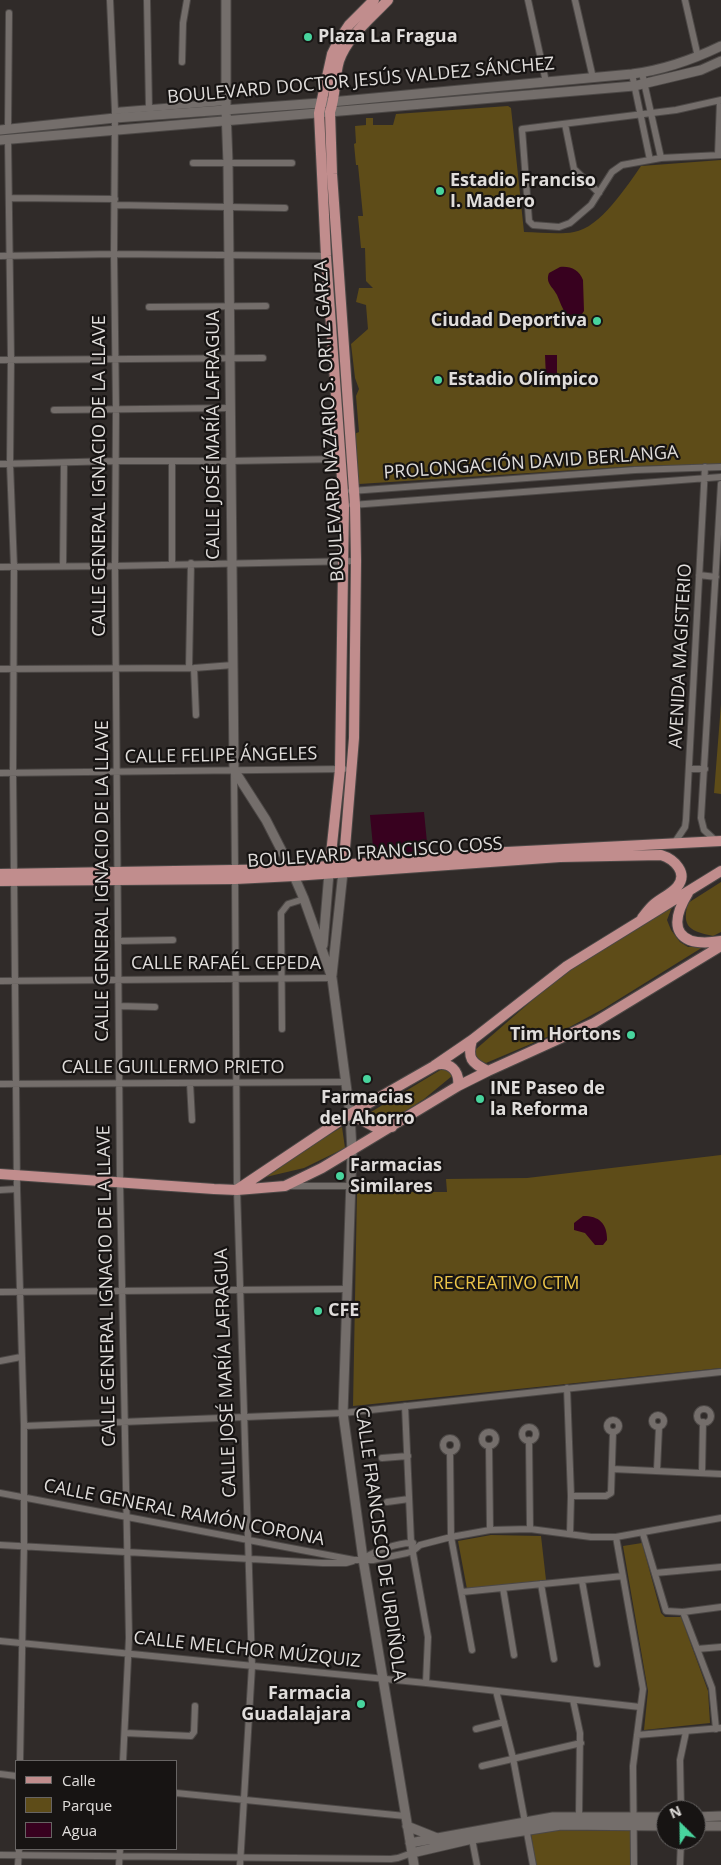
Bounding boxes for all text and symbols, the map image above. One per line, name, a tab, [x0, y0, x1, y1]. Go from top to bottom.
place label: Plaza La Fragua	[318, 26, 458, 48]
marker: Plaza La Fragua	[302, 31, 314, 43]
street label: BOULEVARD DOCTOR JESÚS VALDEZ SÁNCHEZ	[166, 53, 556, 109]
place label: Estadio Franciso I. Madero	[450, 170, 596, 212]
marker: Estadio Franciso I. Madero	[434, 185, 446, 197]
street label: BOULEVARD NAZARIO S. ORTIZ GARZA	[311, 260, 349, 582]
street label: CALLE JOSÉ MARÍA LAFRAGUA	[203, 310, 225, 560]
place label: Ciudad Deportiva	[431, 310, 587, 332]
street label: CALLE GENERAL IGNACIO DE LA LLAVE	[89, 315, 111, 637]
marker: Ciudad Deportiva	[591, 315, 603, 327]
place label: Estadio Olímpico	[448, 369, 599, 391]
marker: Estadio Olímpico	[432, 374, 444, 386]
street label: PROLONGACIÓN DAVID BERLANGA	[383, 442, 679, 484]
street label: AVENIDA MAGISTERIO	[665, 563, 697, 749]
street label: CALLE GENERAL IGNACIO DE LA LLAVE	[92, 720, 114, 1042]
street label: CALLE FELIPE ÁNGELES	[124, 744, 318, 768]
street label: BOULEVARD FRANCISCO COSS	[247, 833, 503, 873]
street label: CALLE RAFAÉL CEPEDA	[131, 953, 321, 975]
place label: Tim Hortons	[510, 1024, 621, 1046]
marker: Tim Hortons	[625, 1029, 637, 1041]
street label: CALLE GUILLERMO PRIETO	[61, 1057, 285, 1079]
marker: Farmacias del Ahorro	[361, 1073, 373, 1085]
place label: INE Paseo de la Reforma	[490, 1078, 605, 1120]
place label: Farmacias del Ahorro	[319, 1087, 415, 1130]
marker: INE Paseo de la Reforma	[474, 1093, 486, 1105]
street label: CALLE GENERAL IGNACIO DE LA LLAVE	[93, 1125, 121, 1447]
place label: Farmacias Similares	[350, 1155, 442, 1198]
marker: Farmacias Similares	[334, 1170, 346, 1182]
street label: CALLE JOSÉ MARÍA LAFRAGUA	[211, 1248, 241, 1498]
park label: RECREATIVO CTM	[433, 1273, 579, 1295]
place label: CFE	[328, 1300, 359, 1322]
marker: CFE	[312, 1305, 324, 1317]
street label: CALLE FRANCISCO DE URDIÑOLA	[350, 1406, 410, 1682]
street label: CALLE GENERAL RAMÓN CORONA	[42, 1475, 326, 1551]
street label: CALLE MELCHOR MÚZQUIZ	[132, 1627, 362, 1673]
place label: Farmacia Guadalajara	[241, 1683, 351, 1726]
marker: Farmacia Guadalajara	[355, 1698, 367, 1710]
legend	[15, 1760, 178, 1850]
text: Calle	[62, 1770, 96, 1790]
text: Parque	[62, 1795, 112, 1815]
north arrow	[656, 1800, 706, 1850]
text: N	[666, 1801, 684, 1823]
text: Agua	[62, 1820, 97, 1840]

